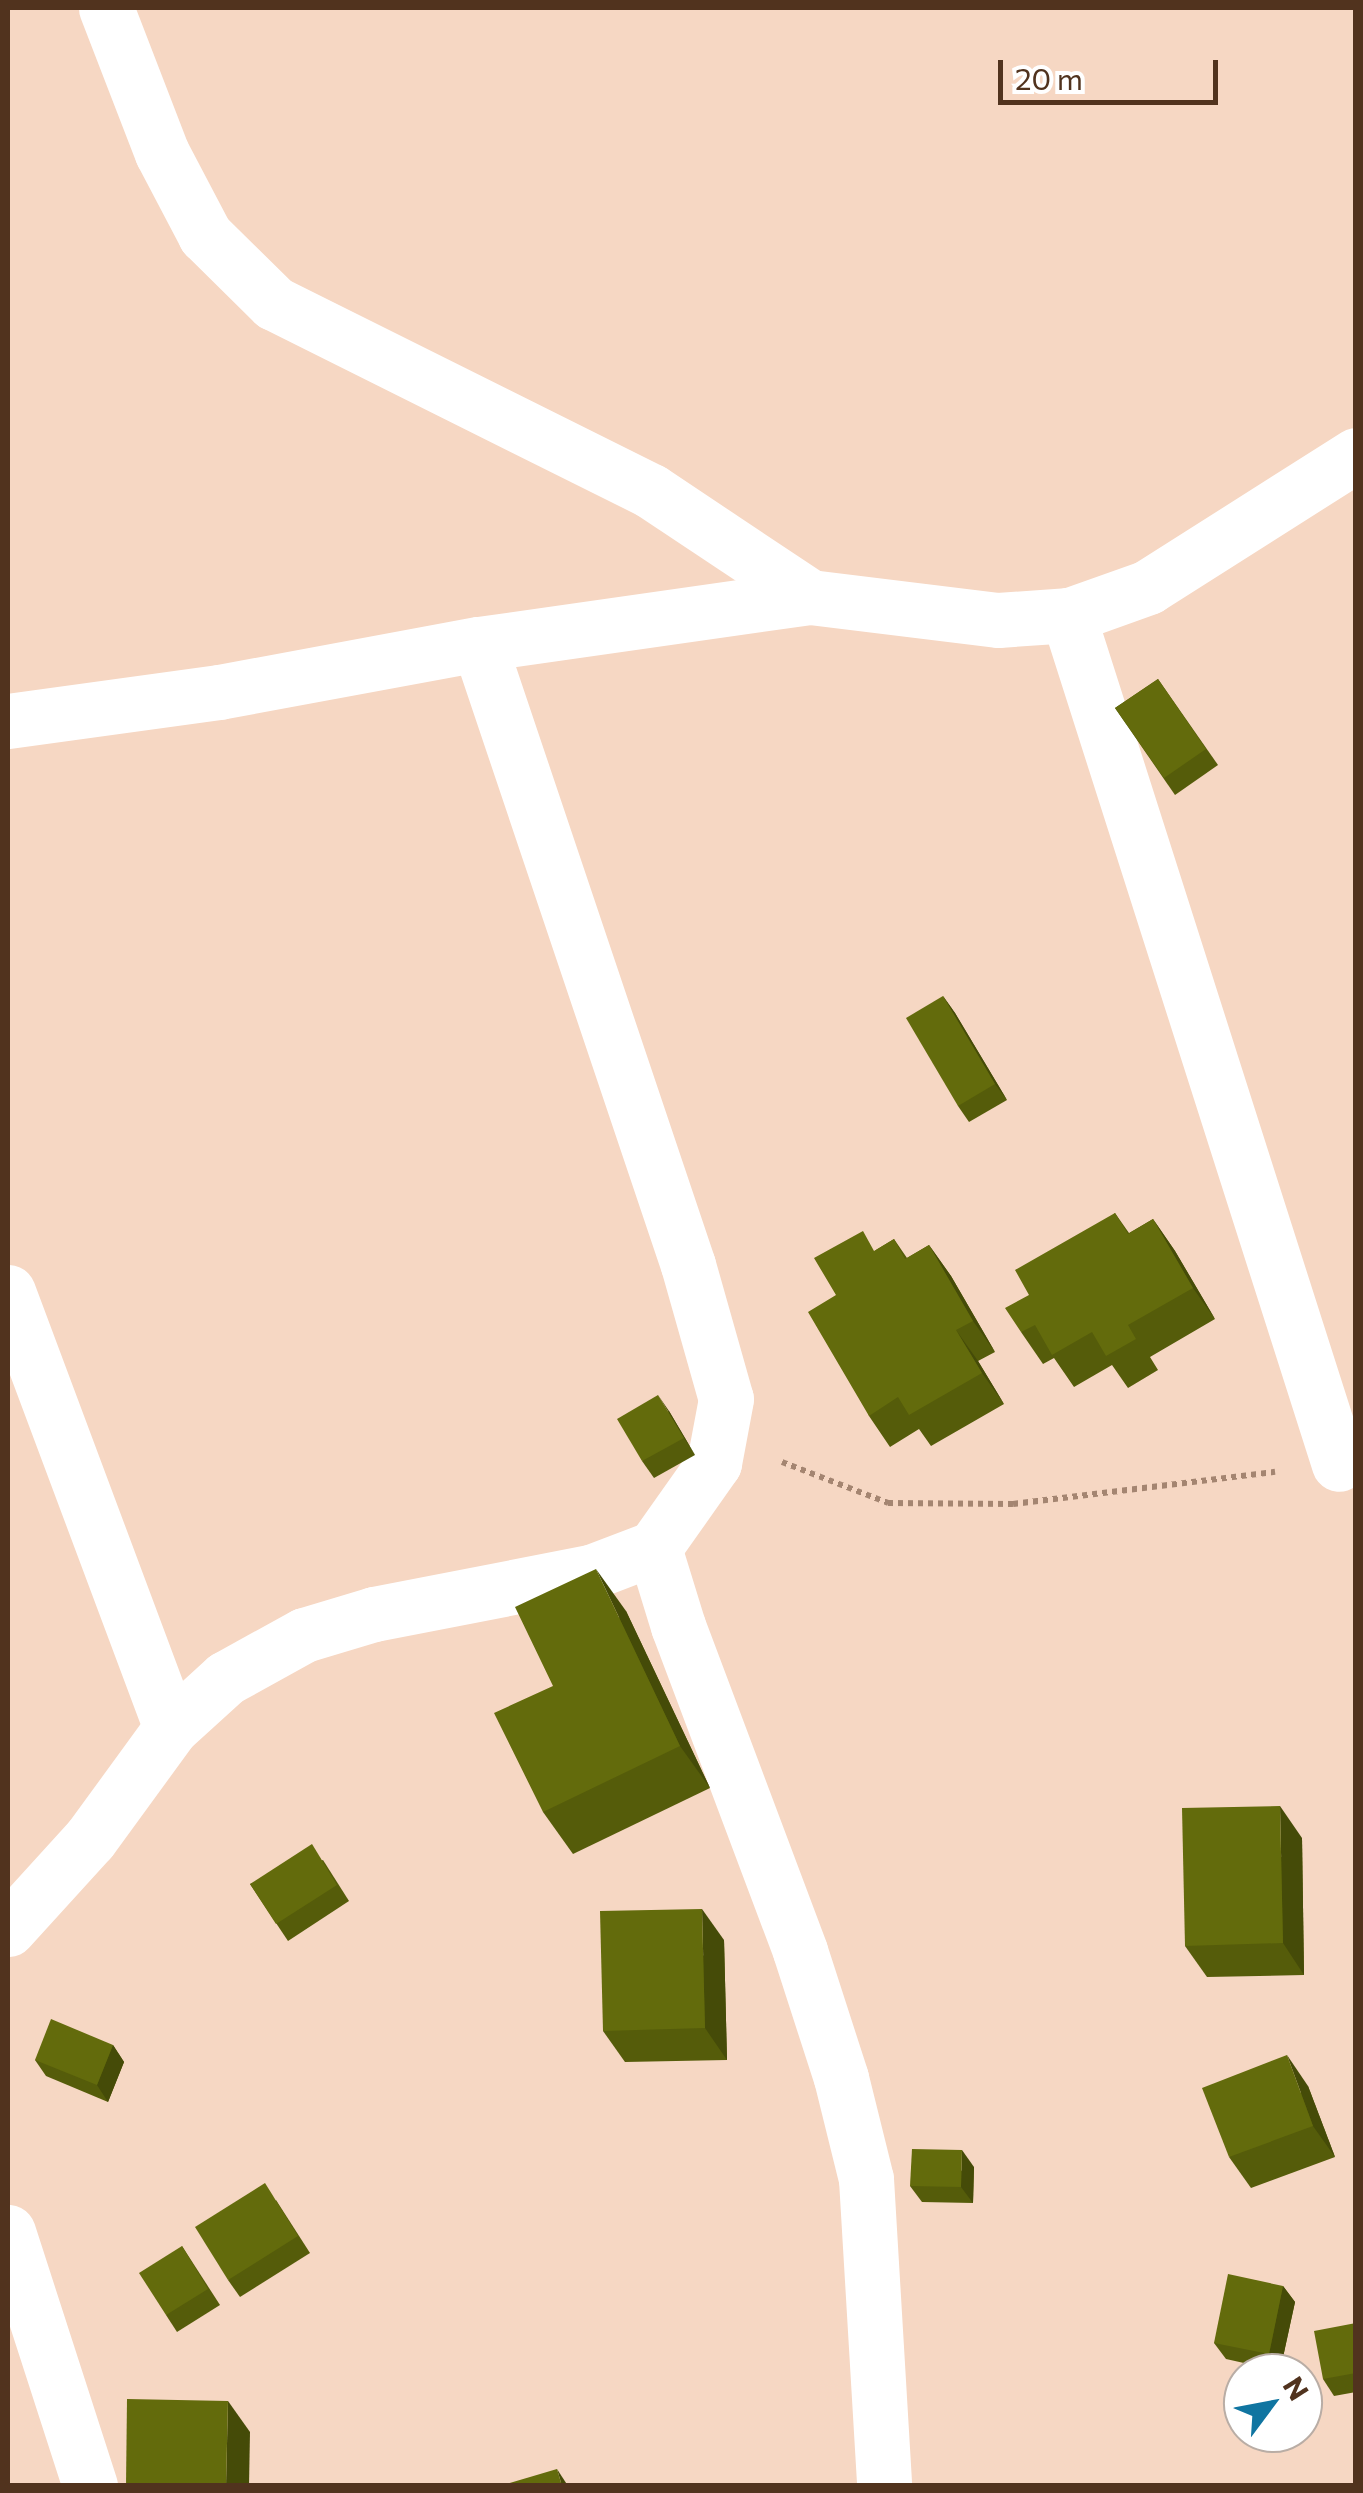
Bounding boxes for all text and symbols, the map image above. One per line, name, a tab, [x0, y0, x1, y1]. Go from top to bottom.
scale bar	[1003, 40, 1223, 102]
text: 20 m	[1015, 59, 1083, 96]
north arrow	[1223, 2353, 1323, 2453]
text: N	[1277, 2370, 1317, 2406]

